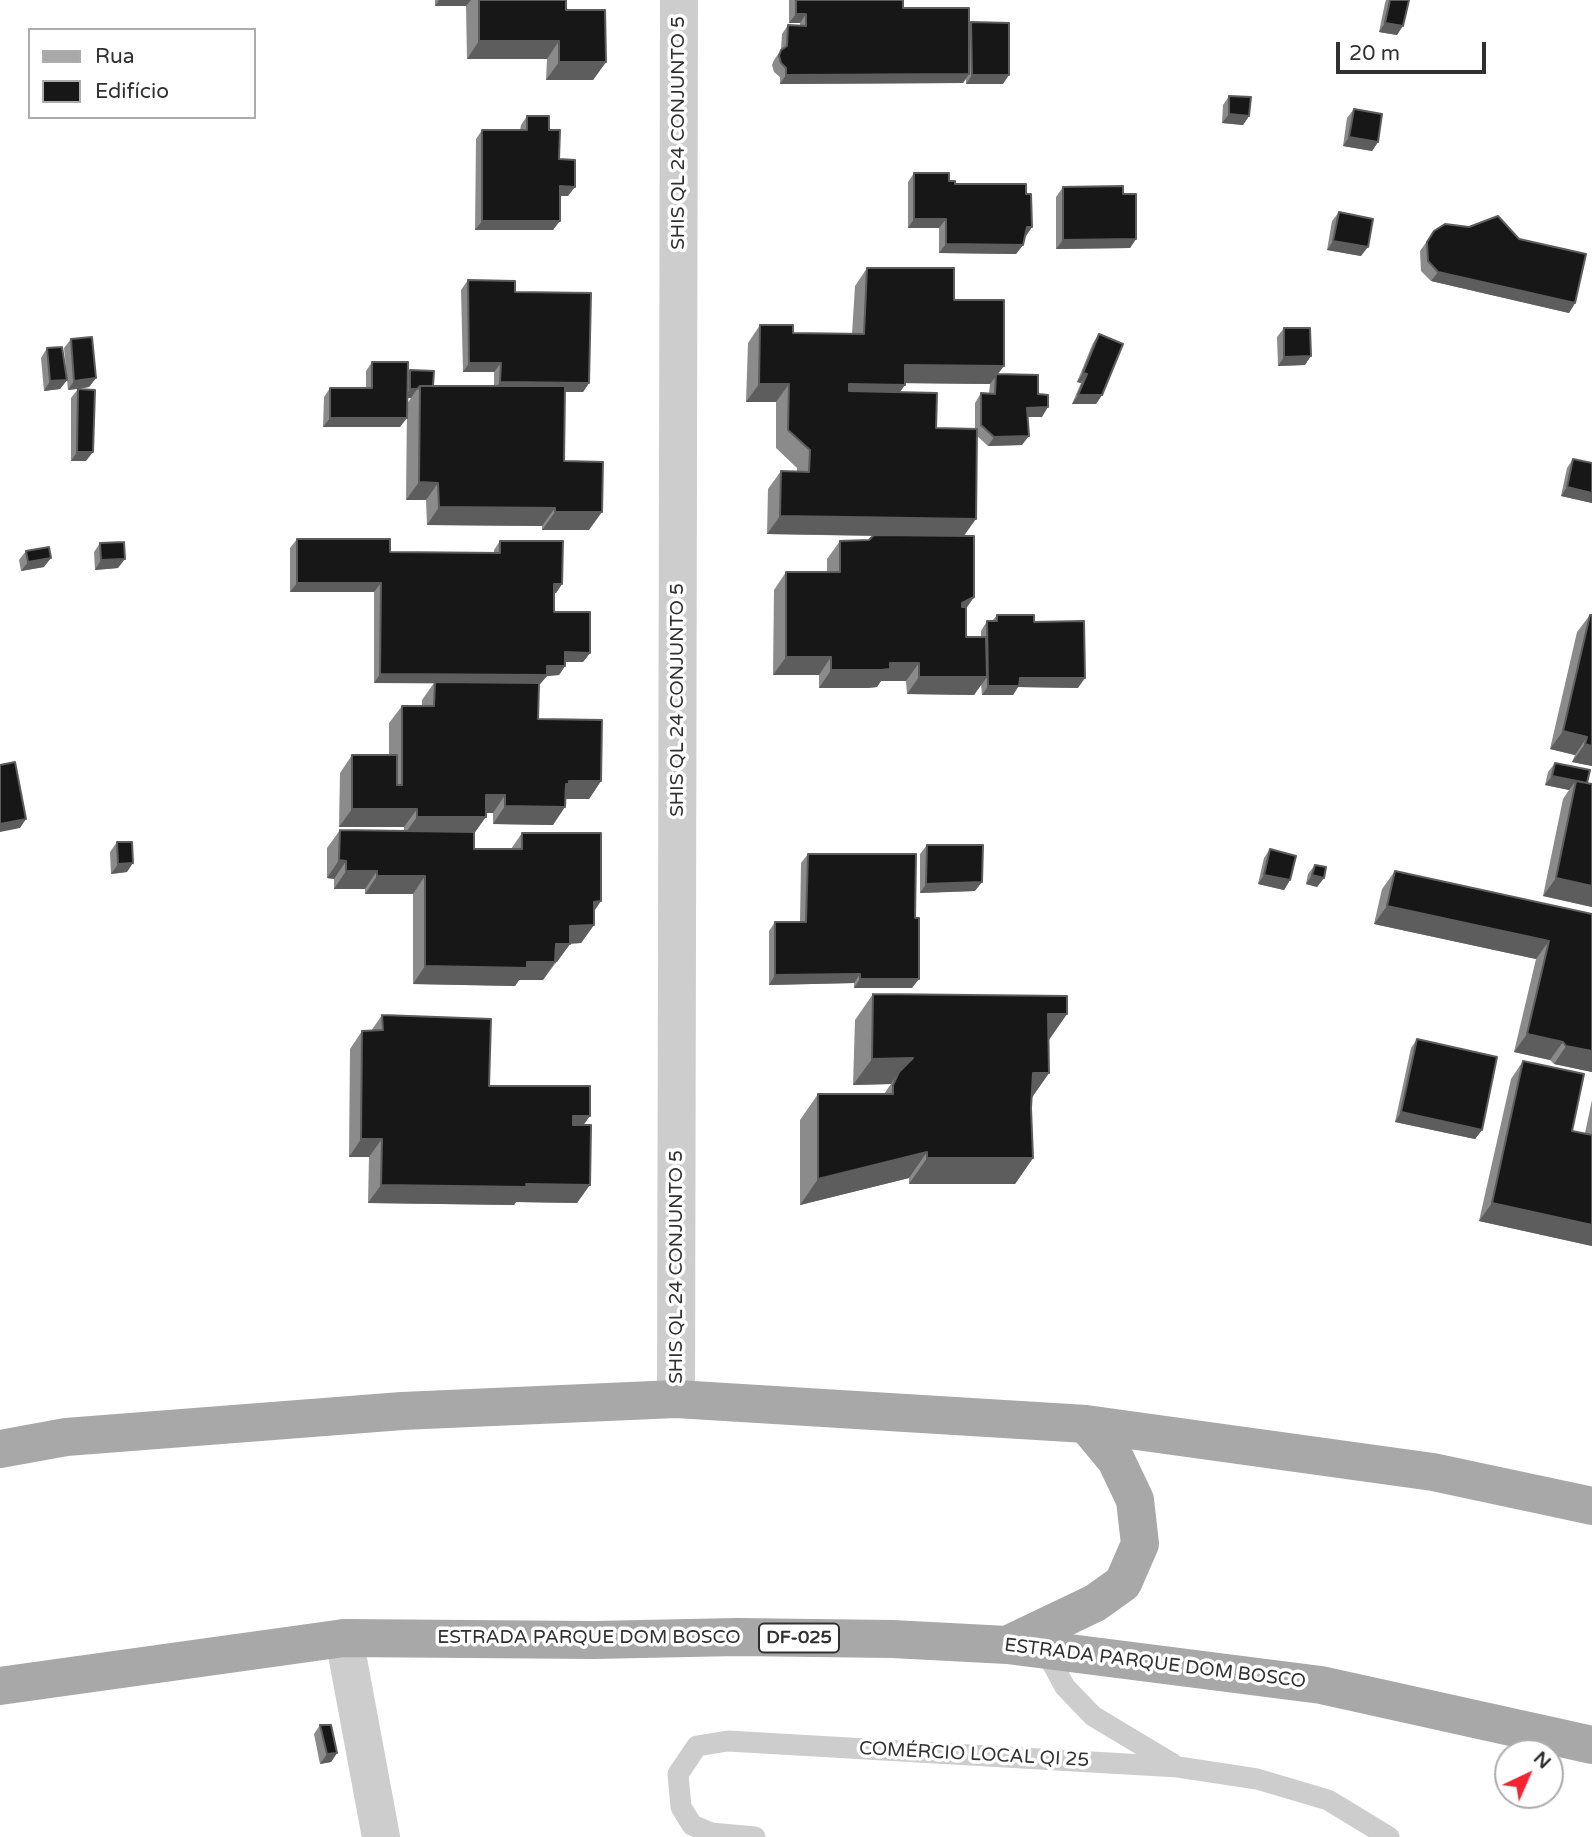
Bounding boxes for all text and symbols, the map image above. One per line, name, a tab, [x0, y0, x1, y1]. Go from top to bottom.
street label: SHIS QL 24 CONJUNTO 5	[668, 16, 690, 250]
legend	[28, 28, 256, 119]
scale bar	[1340, 28, 1490, 72]
text: 20 m	[1349, 41, 1400, 66]
text: Rua	[95, 44, 135, 69]
text: Edifício	[95, 79, 169, 104]
street label: SHIS QL 24 CONJUNTO 5	[667, 583, 689, 817]
street label: SHIS QL 24 CONJUNTO 5	[666, 1150, 688, 1384]
road number: DF-025	[759, 1624, 839, 1652]
street label: ESTRADA PARQUE DOM BOSCO	[437, 1627, 741, 1649]
street label: ESTRADA PARQUE DOM BOSCO	[1003, 1634, 1307, 1694]
street label: COMÉRCIO LOCAL QI 25	[858, 1738, 1090, 1772]
north arrow	[1494, 1739, 1564, 1809]
text: N	[1529, 1747, 1555, 1774]

